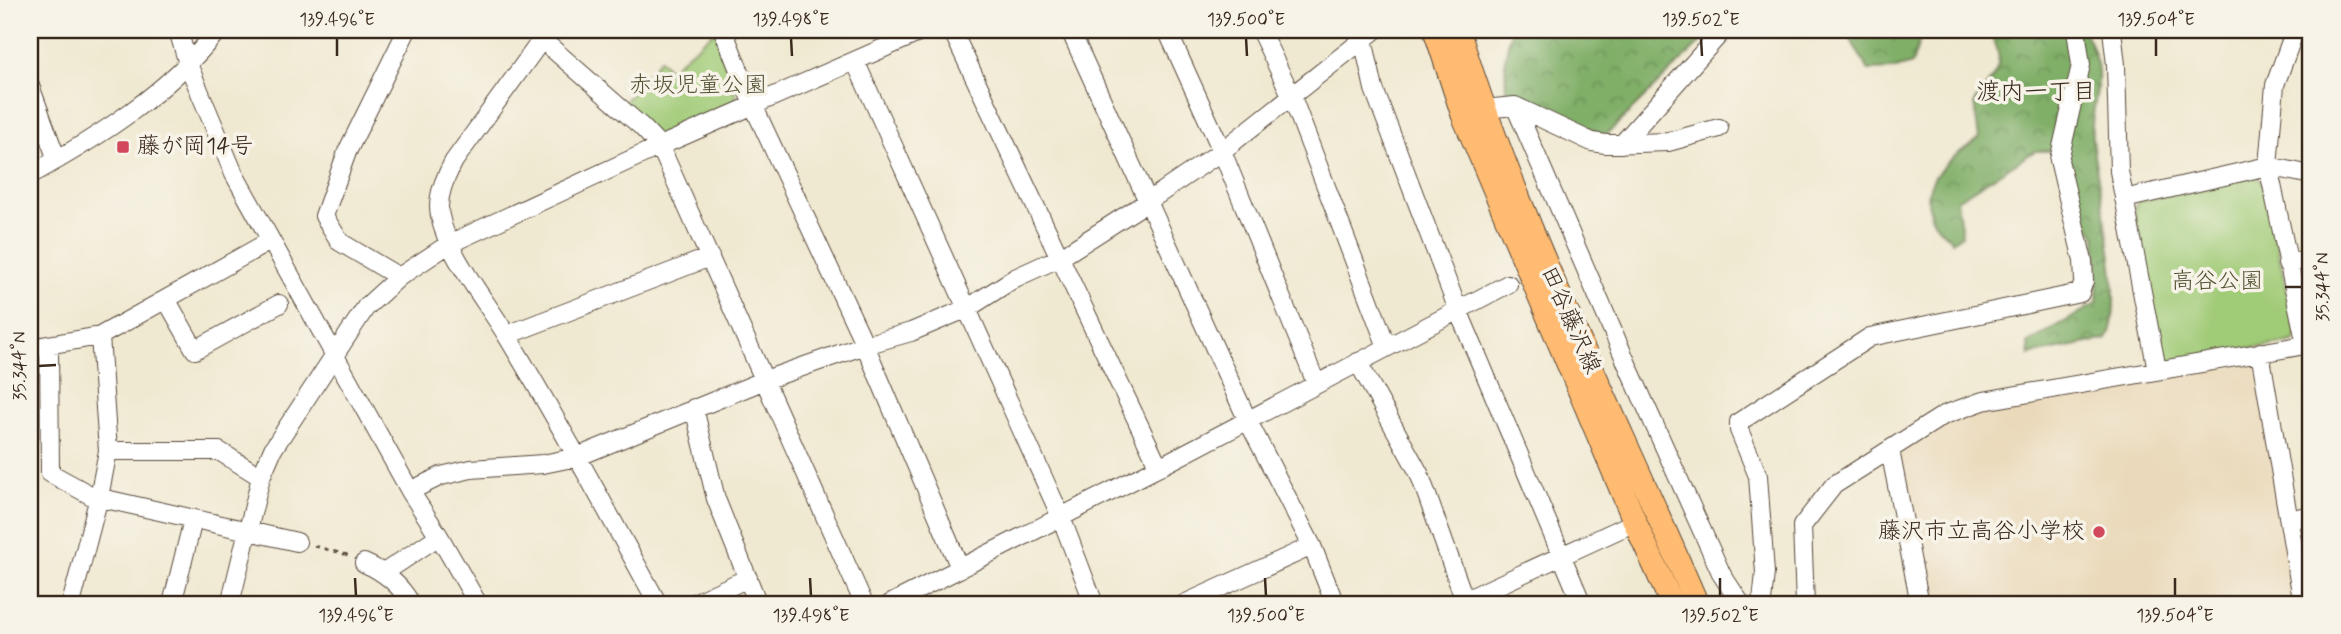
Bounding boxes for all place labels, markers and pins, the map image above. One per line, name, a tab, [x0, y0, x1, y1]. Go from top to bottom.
place label: 藤が岡14号	[137, 132, 253, 162]
marker: 藤が岡14号	[115, 139, 131, 155]
place label: 藤沢市立高谷小学校	[1878, 517, 2085, 547]
marker: 藤沢市立高谷小学校	[2091, 524, 2107, 540]

